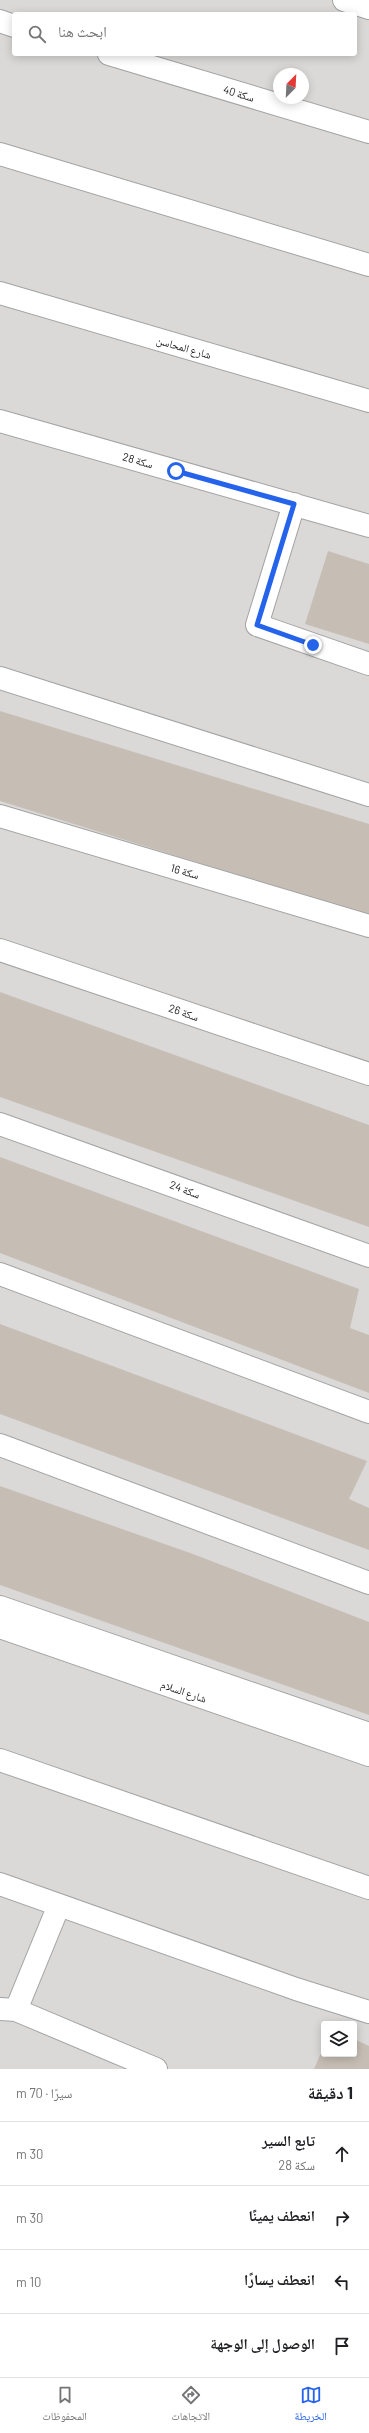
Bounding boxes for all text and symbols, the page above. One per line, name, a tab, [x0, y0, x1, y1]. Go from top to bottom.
search box	[12, 12, 357, 56]
text: ابحث هنا	[58, 22, 107, 40]
icon: search	[26, 23, 48, 45]
north arrow	[273, 68, 309, 104]
street label: سكة 40	[222, 82, 256, 104]
street label: شارع المحاسن	[155, 333, 213, 362]
street label: سكة 28	[121, 449, 155, 471]
route start	[167, 462, 185, 480]
route end	[304, 636, 322, 654]
street label: سكة 16	[169, 861, 201, 881]
street label: سكة 26	[167, 1001, 201, 1023]
street label: سكة 24	[168, 1178, 202, 1200]
street label: شارع السلام	[159, 1677, 209, 1706]
map controls	[321, 2021, 357, 2057]
button: layers	[321, 2021, 357, 2057]
text: 1 دقيقة	[308, 2082, 353, 2102]
text: سيرًا · 70 m	[16, 2085, 72, 2101]
text: تابع السير	[262, 2131, 315, 2149]
icon: ahead	[331, 2143, 353, 2165]
text: 30 m	[16, 2146, 43, 2162]
text: سكة 28	[278, 2157, 315, 2173]
text: انعطف يمينًا	[248, 2206, 315, 2224]
icon: right	[331, 2207, 353, 2229]
text: 30 m	[16, 2210, 43, 2226]
text: انعطف يسارًا	[244, 2270, 315, 2288]
icon: left	[331, 2271, 353, 2293]
text: 10 m	[16, 2274, 41, 2290]
text: الوصول إلى الوجهة	[210, 2334, 315, 2352]
icon: arrive	[331, 2335, 353, 2357]
tab: المحفوظات	[42, 2384, 87, 2427]
tab: الاتجاهات	[171, 2384, 210, 2427]
tab: الخريطة	[294, 2384, 327, 2427]

